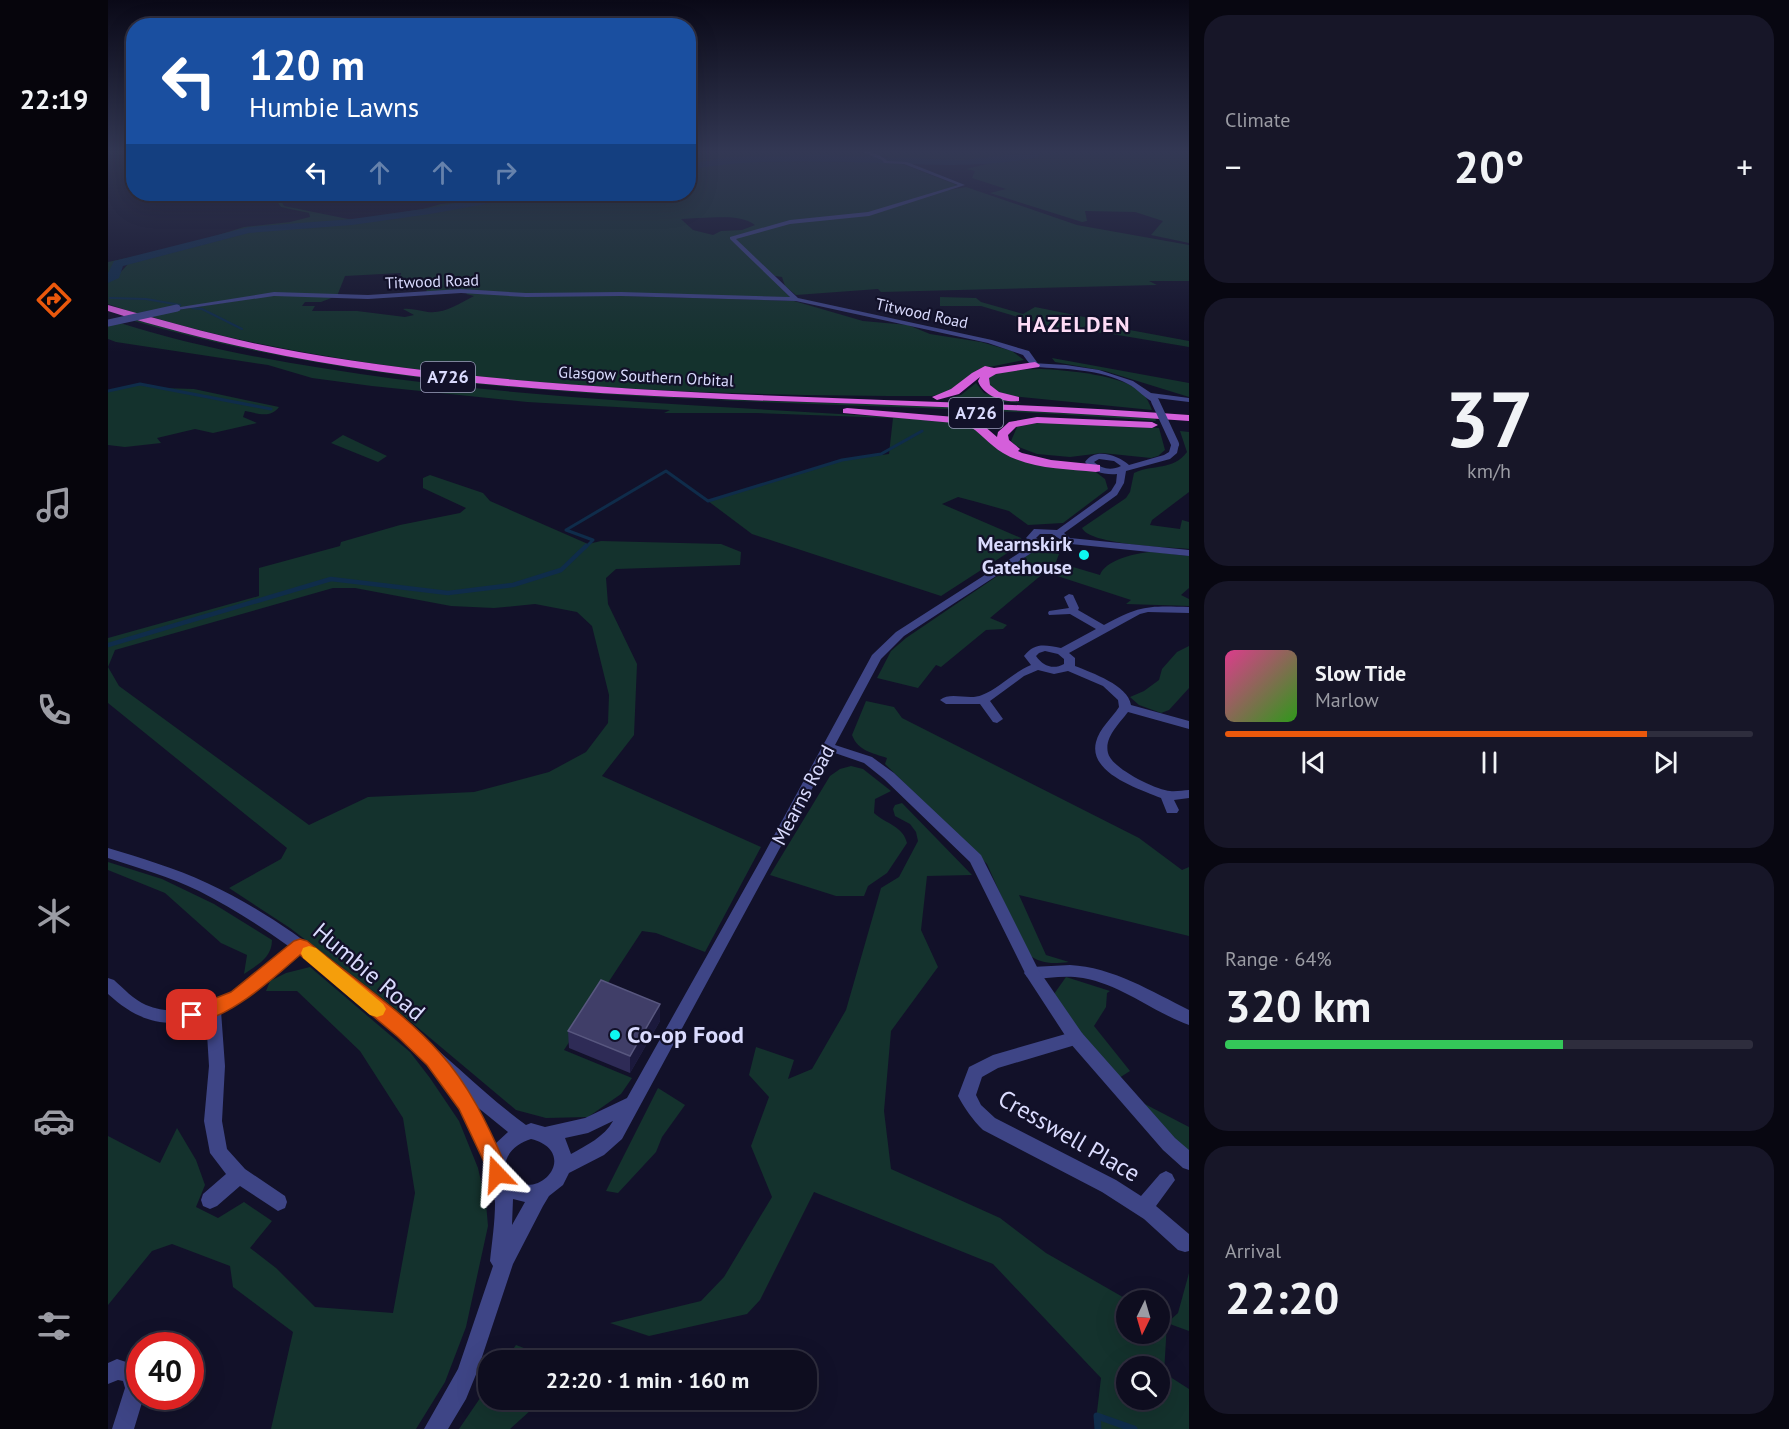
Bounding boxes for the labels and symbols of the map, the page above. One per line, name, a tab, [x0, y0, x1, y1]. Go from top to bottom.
street label: Titwood Road	[385, 269, 479, 293]
street label: Titwood Road	[874, 293, 970, 333]
district label: HAZELDEN	[1017, 310, 1131, 338]
street label: Glasgow Southern Orbital	[558, 361, 735, 391]
road number: A726	[421, 362, 475, 392]
road number: A726	[949, 398, 1003, 428]
place label: Mearnskirk Gatehouse	[978, 531, 1072, 580]
marker: Mearnskirk Gatehouse	[1077, 548, 1091, 562]
street label: Mearns Road	[766, 740, 840, 850]
street label: Humbie Road	[307, 916, 432, 1028]
pin	[166, 989, 217, 1040]
place label: Co-op Food	[627, 1019, 744, 1050]
marker: Co-op Food	[608, 1028, 622, 1042]
street label: Cresswell Place	[993, 1082, 1146, 1189]
position arrow	[465, 1142, 529, 1206]
north arrow	[1116, 1290, 1170, 1344]
speed limit sign: 40	[126, 1332, 204, 1410]

